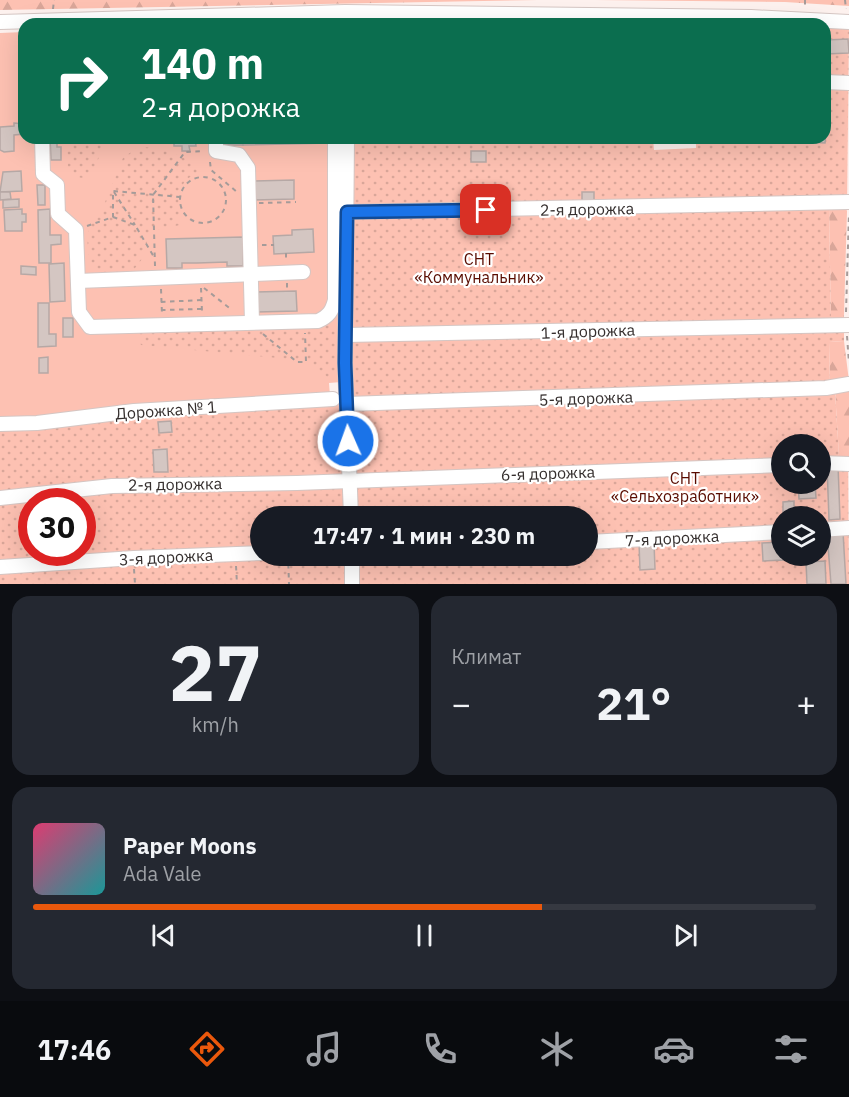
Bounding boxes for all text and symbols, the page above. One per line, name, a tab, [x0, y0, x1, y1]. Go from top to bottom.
text: 140 m	[141, 36, 264, 91]
icon: right	[42, 42, 120, 120]
text: 2-я дорожка	[141, 89, 300, 124]
pin	[460, 184, 511, 235]
icon: arrive	[469, 193, 502, 226]
street label: 2-я дорожка	[540, 198, 635, 220]
park label: СНТ «Коммунальник»	[415, 249, 543, 287]
street label: 1-я дорожка	[541, 319, 636, 343]
street label: 5-я дорожка	[539, 386, 634, 410]
street label: Дорожка № 1	[115, 396, 217, 424]
position arrow	[316, 409, 380, 473]
map controls	[771, 434, 831, 566]
button: search	[771, 434, 831, 494]
street label: 6-я дорожка	[501, 461, 596, 485]
park label: СНТ «Сельхозработник»	[611, 468, 759, 506]
street label: 2-я дорожка	[128, 473, 223, 495]
speed limit sign: 30	[18, 488, 96, 566]
button: layers	[771, 506, 831, 566]
text: 17:47 · 1 мин · 230 m	[313, 521, 535, 550]
street label: 7-я дорожка	[624, 526, 720, 550]
street label: 3-я дорожка	[118, 545, 214, 569]
text: 27	[168, 621, 262, 722]
text: Климат	[452, 643, 522, 670]
text: 21°	[596, 674, 671, 732]
text: −	[452, 682, 471, 725]
text: +	[796, 682, 816, 725]
text: km/h	[192, 711, 239, 738]
text: Paper Moons	[123, 831, 256, 860]
text: Ada Vale	[123, 860, 202, 887]
icon: previous	[147, 919, 180, 952]
icon: pause	[408, 919, 441, 952]
icon: next	[669, 919, 702, 952]
icon: directions	[186, 1028, 228, 1070]
icon: music	[303, 1028, 345, 1070]
icon: phone	[419, 1028, 461, 1070]
icon: climate	[536, 1028, 578, 1070]
icon: car	[653, 1028, 695, 1070]
icon: filters	[770, 1028, 812, 1070]
text: 17:46	[37, 1032, 111, 1067]

